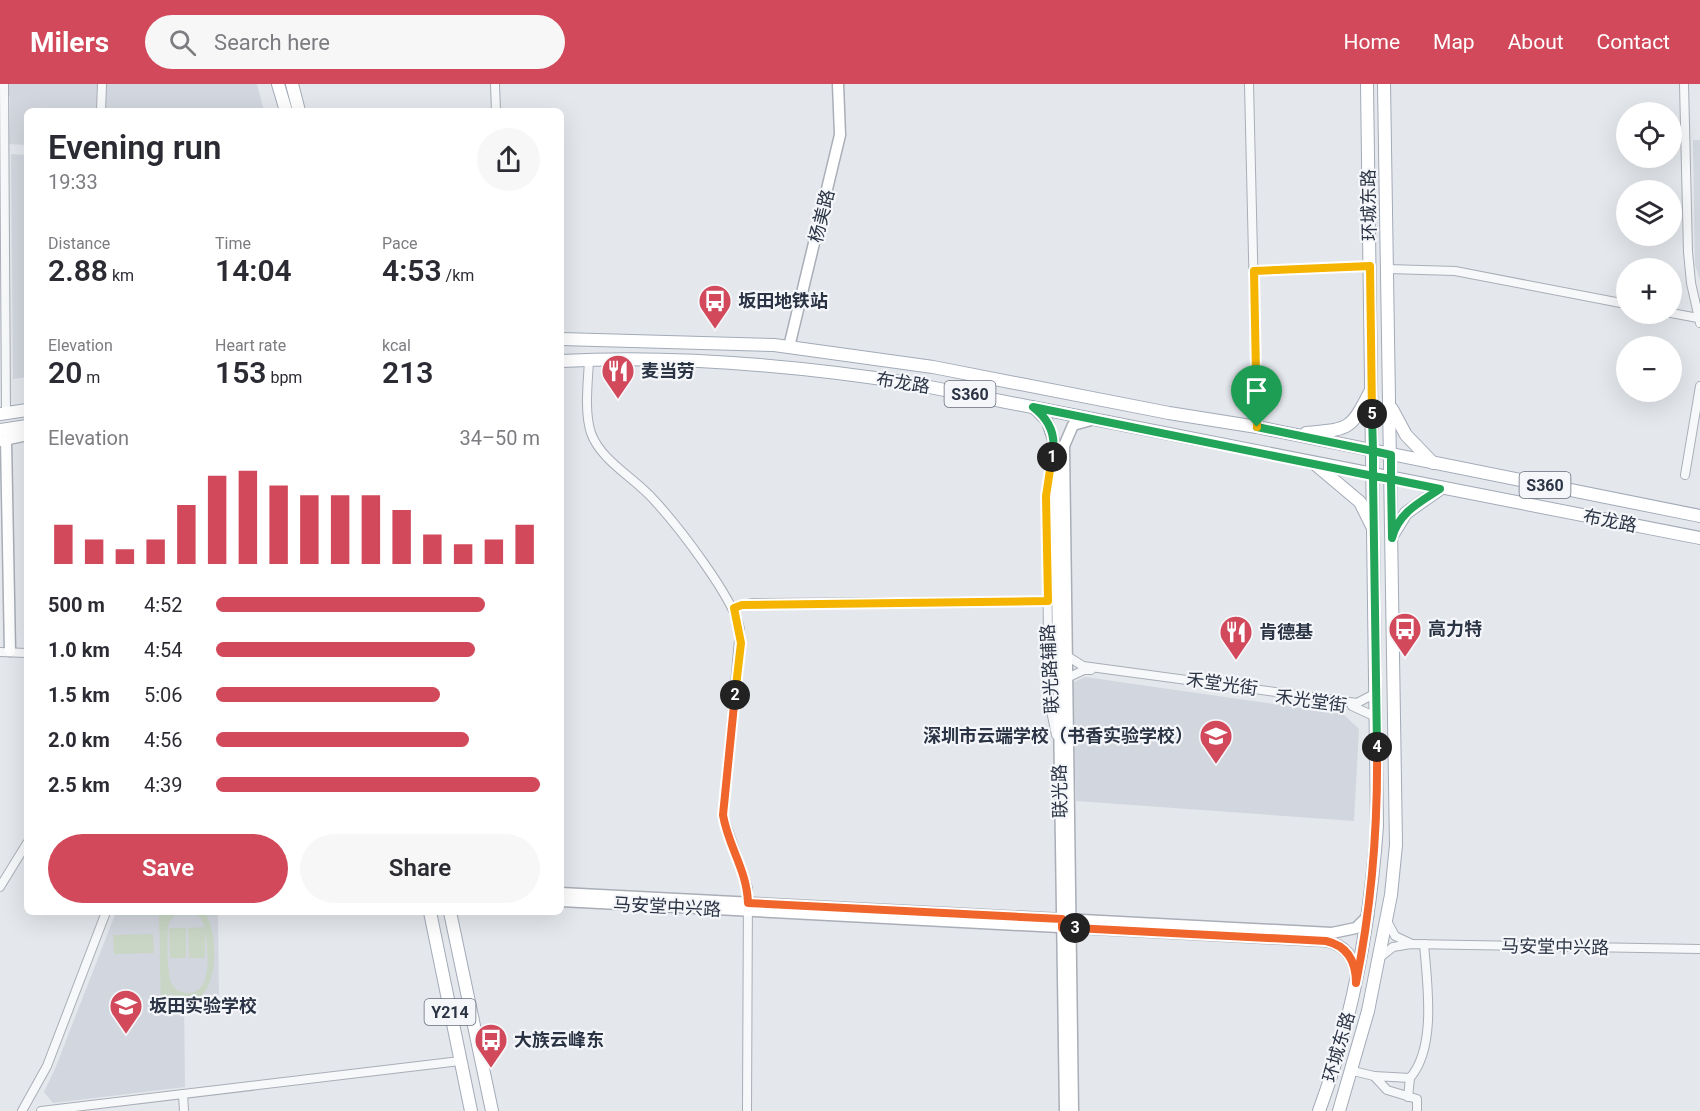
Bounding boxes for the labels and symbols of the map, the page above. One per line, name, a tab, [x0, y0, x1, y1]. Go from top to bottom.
street label: 环城东路	[1357, 169, 1380, 241]
street label: 杨美路	[805, 187, 838, 245]
bus stop icon: 坂田地铁站	[697, 283, 733, 330]
place label: 坂田地铁站	[738, 290, 828, 311]
restaurant icon: 麦当劳	[600, 353, 636, 400]
place label: 麦当劳	[641, 360, 695, 381]
pin	[1231, 365, 1282, 427]
street label: 布龙路	[875, 368, 931, 397]
road number: S360	[944, 381, 996, 407]
pin: 5	[1357, 399, 1387, 429]
pin: 1	[1037, 442, 1067, 472]
road number: S360	[1520, 472, 1570, 498]
street label: 布龙路	[1582, 505, 1639, 536]
bus stop icon: 高力特	[1387, 611, 1423, 658]
restaurant icon: 肯德基	[1218, 614, 1254, 661]
place label: 高力特	[1428, 618, 1482, 639]
place label: 肯德基	[1259, 621, 1313, 642]
street label: 联光路辅路	[1037, 624, 1062, 715]
street label: 禾堂光街	[1185, 668, 1259, 699]
pin: 2	[720, 680, 750, 710]
street label: 禾光堂街	[1274, 685, 1348, 716]
school or university icon: 深圳市云端学校（书香实验学校）	[1198, 718, 1234, 765]
place label: 深圳市云端学校（书香实验学校）	[923, 725, 1193, 746]
pin: 4	[1362, 732, 1392, 762]
street label: 联光路	[1049, 764, 1070, 818]
street label: 马安堂中兴路	[613, 893, 722, 920]
pin: 3	[1060, 913, 1090, 943]
street label: 马安堂中兴路	[1501, 935, 1609, 958]
school or university icon: 坂田实验学校	[108, 988, 144, 1035]
place label: 坂田实验学校	[149, 995, 257, 1016]
road number: Y214	[424, 999, 476, 1025]
street label: 环城东路	[1319, 1009, 1359, 1084]
bus stop icon: 大族云峰东	[473, 1022, 509, 1069]
place label: 大族云峰东	[514, 1029, 604, 1050]

